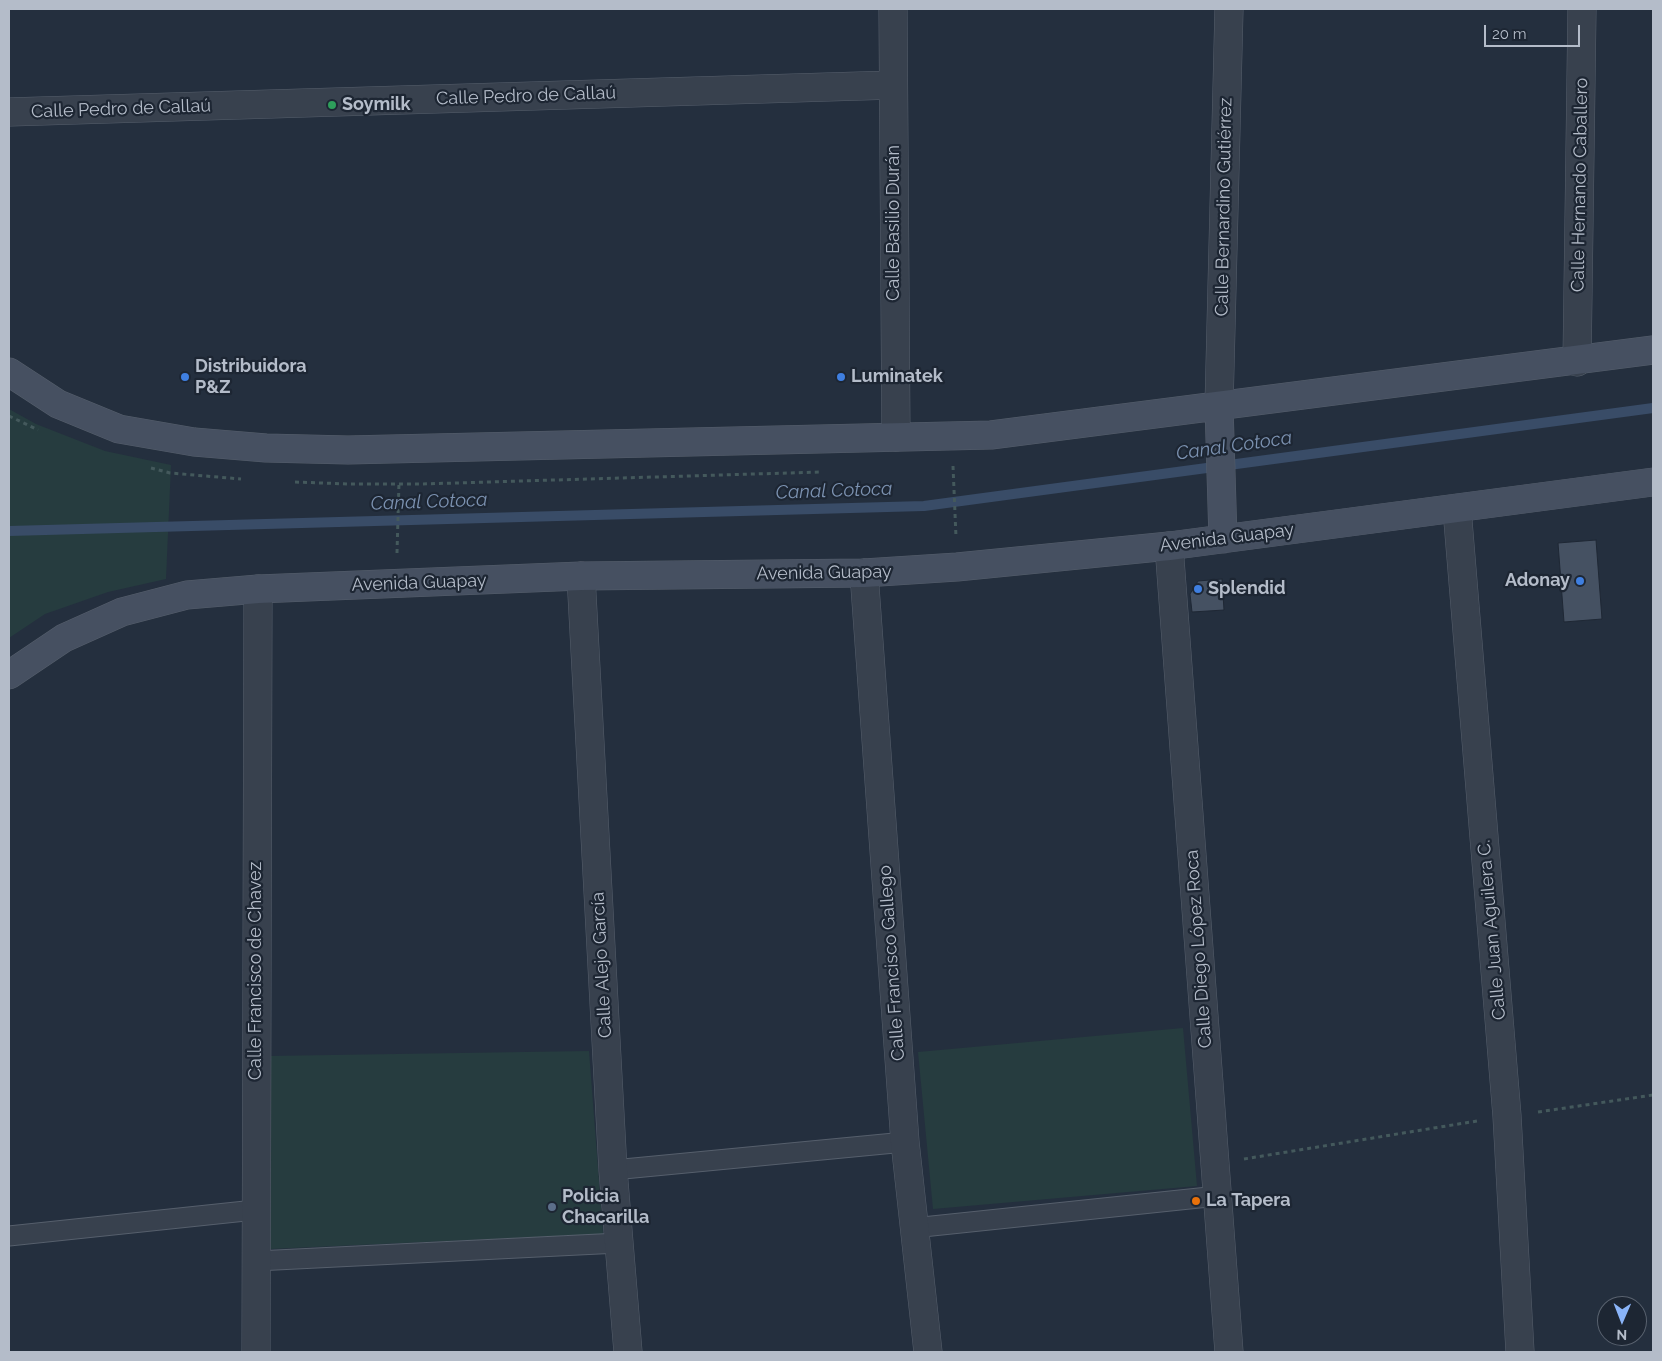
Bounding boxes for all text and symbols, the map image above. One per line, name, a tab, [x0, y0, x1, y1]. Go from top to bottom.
scale bar	[1487, 15, 1583, 47]
text: 20 m	[1492, 25, 1527, 43]
street label: Calle Hernando Caballero	[1567, 78, 1593, 292]
street label: Calle Pedro de Callaú	[436, 82, 616, 110]
place label: Soymilk	[342, 94, 411, 116]
street label: Calle Pedro de Callaú	[31, 95, 211, 123]
street label: Calle Bernardino Gutiérrez	[1211, 97, 1237, 317]
marker: Soymilk	[326, 99, 338, 111]
street label: Calle Basilio Durán	[883, 145, 905, 301]
place label: Distribuidora P&Z	[195, 356, 307, 398]
place label: Luminatek	[851, 366, 943, 388]
marker: Distribuidora P&Z	[179, 371, 191, 383]
marker: Luminatek	[835, 371, 847, 383]
water label: Canal Cotoca	[1175, 427, 1293, 465]
water label: Canal Cotoca	[775, 478, 893, 504]
water label: Canal Cotoca	[370, 489, 488, 515]
street label: Avenida Guapay	[1159, 519, 1295, 557]
street label: Avenida Guapay	[756, 561, 892, 585]
street label: Avenida Guapay	[351, 570, 487, 596]
place label: Adonay	[1505, 570, 1570, 592]
marker: Adonay	[1574, 575, 1586, 587]
place label: Splendid	[1208, 578, 1286, 600]
marker: Splendid	[1192, 583, 1204, 595]
street label: Calle Juan Aguilera C.	[1473, 839, 1511, 1021]
street label: Calle Diego López Roca	[1181, 849, 1217, 1049]
street label: Calle Francisco de Chavez	[245, 862, 267, 1080]
street label: Calle Francisco Gallego	[874, 864, 910, 1062]
street label: Calle Alejo García	[587, 891, 617, 1039]
place label: Policia Chacarilla	[562, 1186, 649, 1228]
place label: La Tapera	[1206, 1190, 1291, 1212]
marker: La Tapera	[1190, 1195, 1202, 1207]
marker: Policia Chacarilla	[546, 1201, 558, 1213]
north arrow	[1597, 1296, 1647, 1346]
text: N	[1616, 1327, 1627, 1343]

